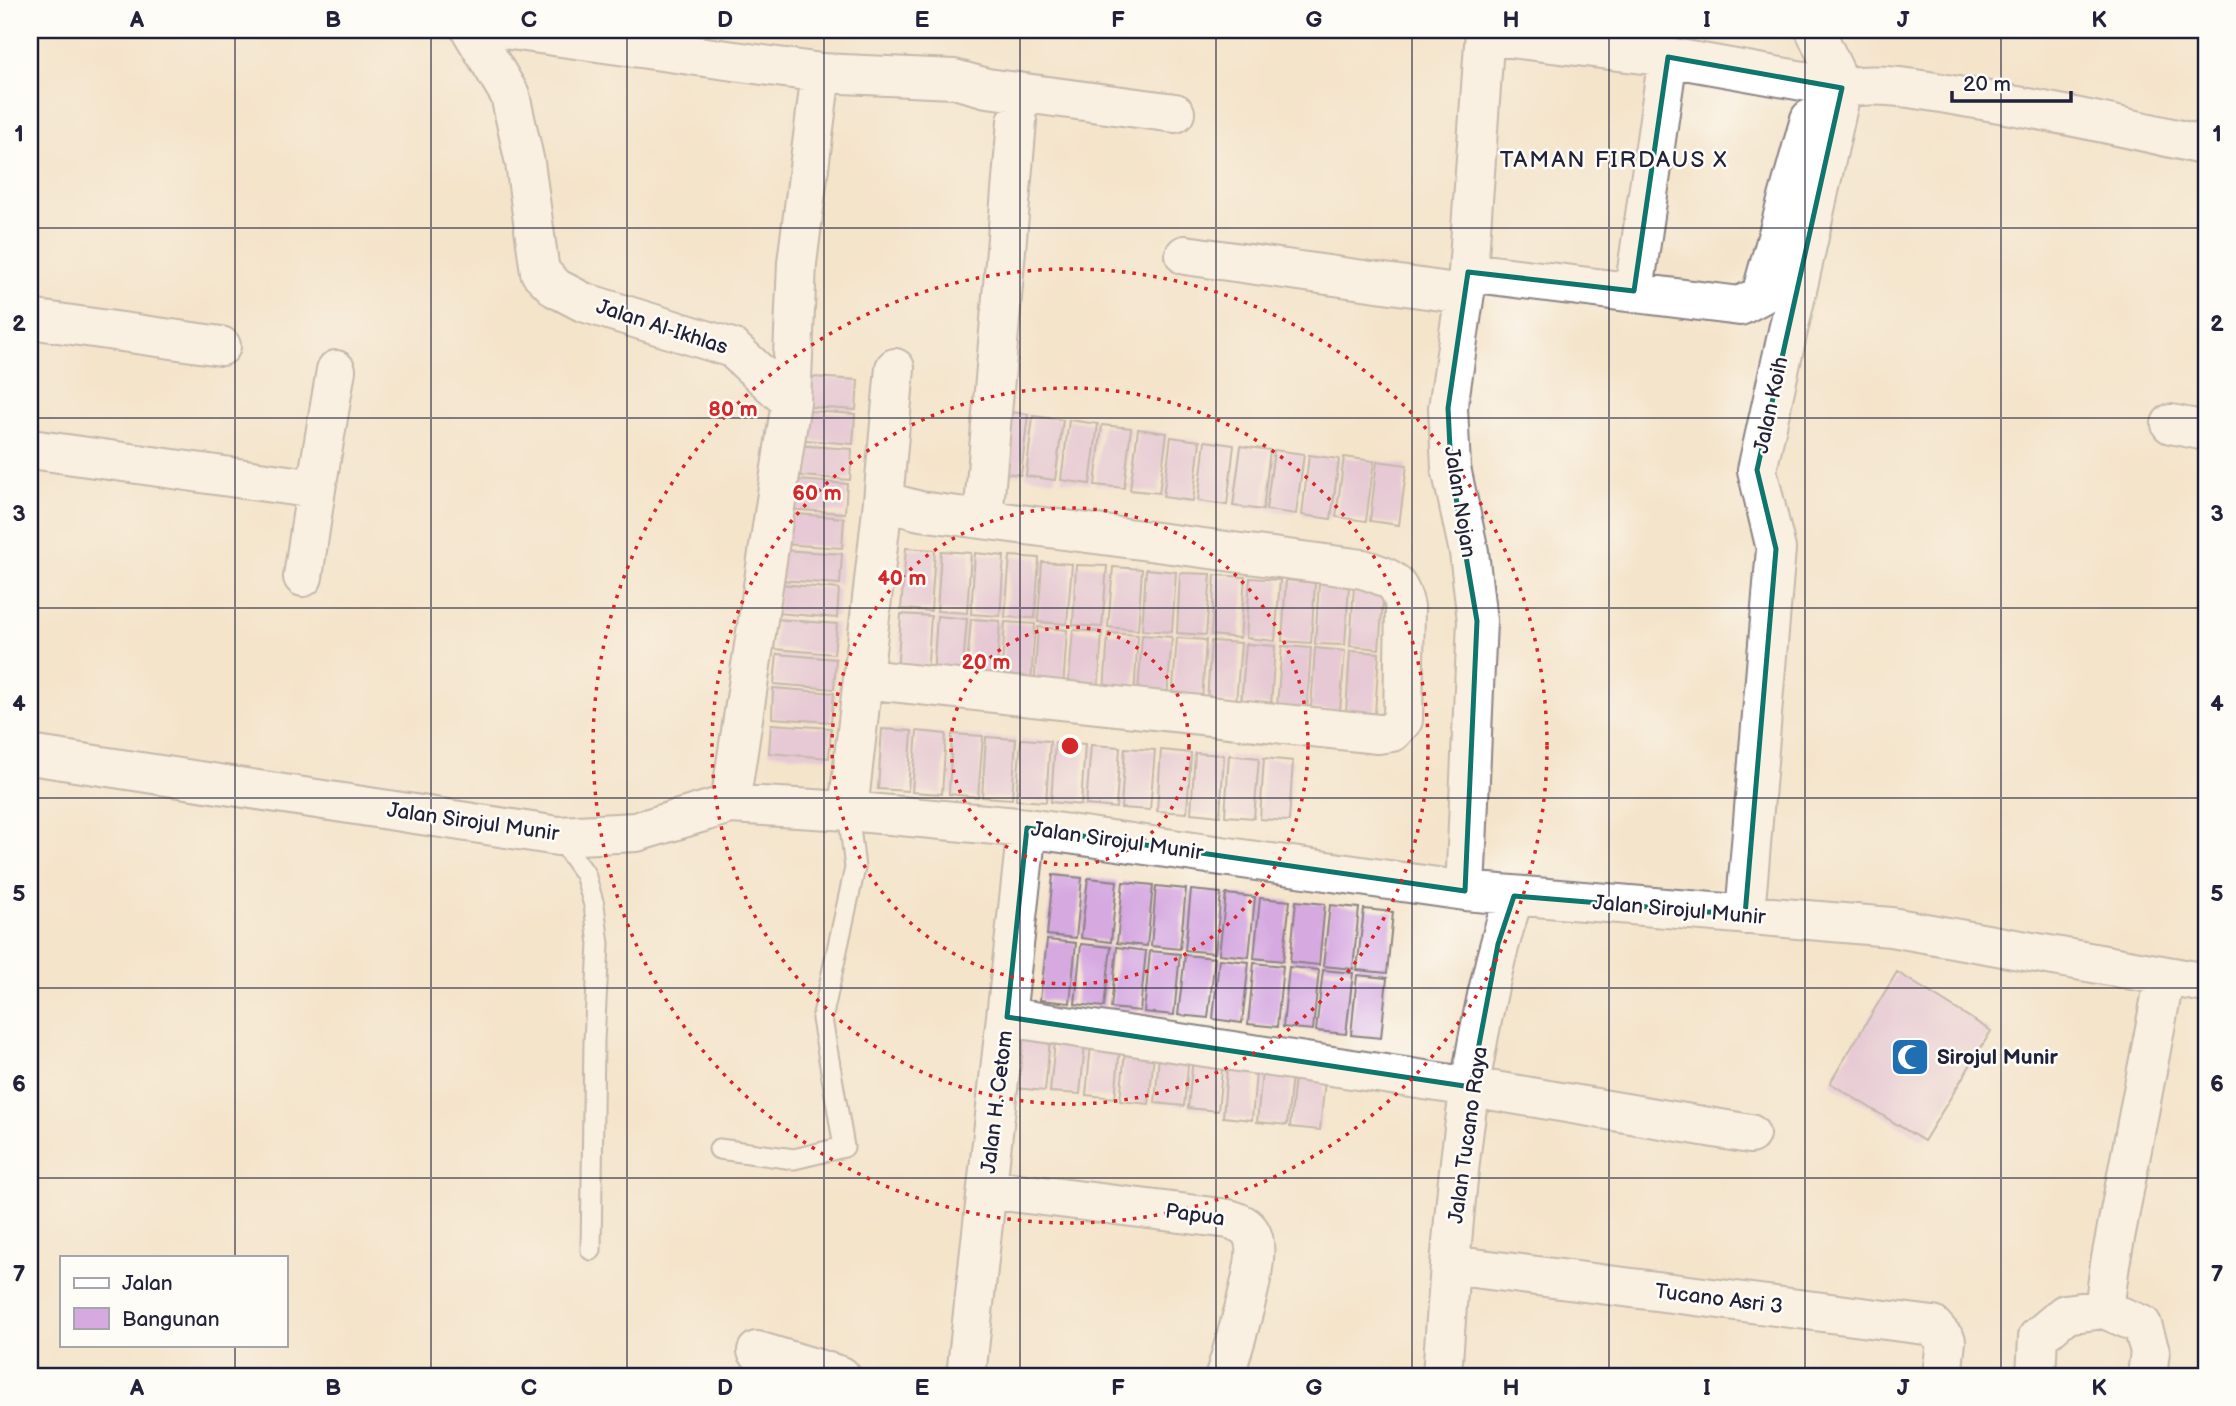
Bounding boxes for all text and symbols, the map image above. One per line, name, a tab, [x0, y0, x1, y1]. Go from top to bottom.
text: A	[129, 6, 145, 34]
text: B	[325, 6, 341, 34]
text: C	[521, 6, 537, 34]
text: D	[717, 6, 733, 34]
text: E	[915, 6, 930, 34]
text: F	[1111, 6, 1125, 34]
text: G	[1306, 6, 1323, 34]
text: H	[1502, 6, 1520, 34]
text: I	[1703, 6, 1711, 34]
text: J	[1897, 6, 1910, 34]
text: K	[2091, 6, 2107, 34]
scale bar	[1952, 60, 2072, 104]
text: 20 m	[1963, 72, 2011, 97]
text: 1	[14, 120, 24, 148]
text: 1	[2212, 120, 2222, 148]
district label: TAMAN FIRDAUS X	[1500, 146, 1728, 174]
street label: Jalan Al-Ikhlas	[593, 294, 731, 360]
text: 2	[12, 310, 26, 338]
text: 2	[2210, 310, 2224, 338]
street label: Jalan Koih	[1749, 354, 1793, 456]
text: 80 m	[708, 397, 758, 422]
street label: Jalan Nojan	[1439, 445, 1481, 559]
text: 60 m	[792, 481, 842, 506]
text: 3	[12, 500, 26, 528]
text: 3	[2210, 500, 2224, 528]
text: 40 m	[877, 566, 927, 591]
text: 20 m	[962, 650, 1010, 675]
text: 4	[12, 690, 26, 718]
text: 4	[2210, 690, 2224, 718]
centre of rings	[1058, 734, 1082, 758]
street label: Jalan Sirojul Munir	[385, 798, 561, 847]
street label: Jalan Sirojul Munir	[1029, 817, 1205, 866]
text: 5	[12, 880, 26, 908]
text: 5	[2210, 880, 2224, 908]
street label: Jalan Sirojul Munir	[1592, 890, 1767, 930]
street label: Jalan H. Cetom	[976, 1029, 1018, 1175]
mosque icon: Sirojul Munir	[1889, 1036, 1931, 1078]
street label: Jalan Tucano Raya	[1443, 1045, 1493, 1225]
place label: Sirojul Munir	[1937, 1045, 2059, 1070]
text: 6	[12, 1070, 26, 1098]
text: 6	[2210, 1070, 2224, 1098]
street label: Papua	[1164, 1198, 1226, 1232]
legend	[60, 1256, 287, 1346]
text: 7	[13, 1260, 26, 1288]
text: 7	[2211, 1260, 2224, 1288]
text: Jalan	[122, 1271, 173, 1296]
street label: Tucano Asri 3	[1654, 1279, 1784, 1319]
text: Bangunan	[122, 1307, 220, 1332]
text: A	[129, 1374, 145, 1402]
text: B	[325, 1374, 341, 1402]
text: C	[521, 1374, 537, 1402]
text: D	[717, 1374, 733, 1402]
text: E	[915, 1374, 930, 1402]
text: F	[1111, 1374, 1125, 1402]
text: G	[1306, 1374, 1323, 1402]
text: H	[1502, 1374, 1520, 1402]
text: I	[1703, 1374, 1711, 1402]
text: J	[1897, 1374, 1910, 1402]
text: K	[2091, 1374, 2107, 1402]

